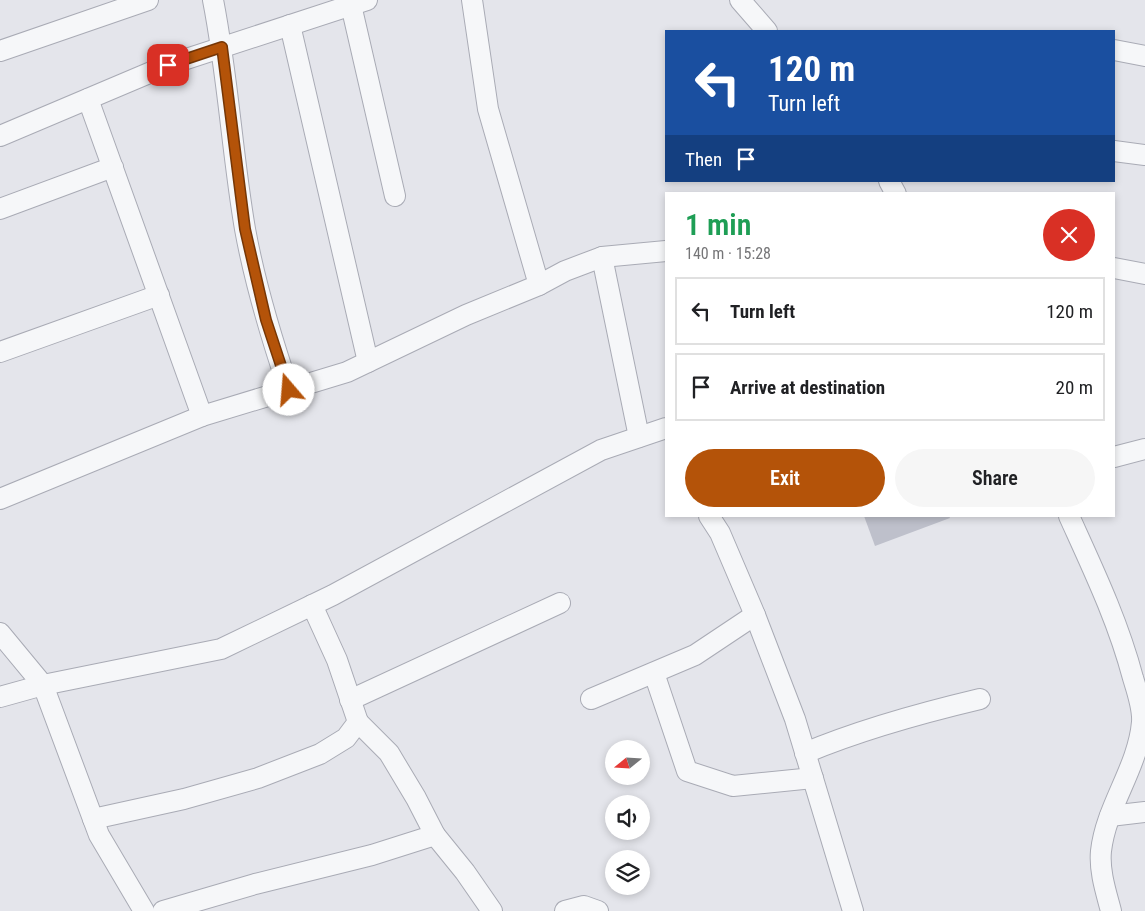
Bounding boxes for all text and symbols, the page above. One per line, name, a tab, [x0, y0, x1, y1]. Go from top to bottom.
pin	[147, 44, 189, 86]
text: 120 m	[768, 49, 855, 90]
icon: left	[685, 50, 750, 115]
icon: arrive	[154, 51, 182, 79]
text: Turn left	[768, 91, 840, 116]
icon: arrive	[732, 145, 760, 173]
text: Then	[685, 148, 722, 171]
text: 1 min	[685, 207, 751, 242]
button: close	[1043, 209, 1095, 261]
text: 140 m · 15:28	[685, 244, 771, 263]
icon: left	[687, 297, 715, 325]
text: Turn left	[730, 300, 795, 323]
text: 120 m	[1046, 300, 1093, 323]
position arrow	[262, 363, 314, 415]
icon: arrive	[687, 373, 715, 401]
text: Arrive at destination	[730, 376, 885, 399]
text: 20 m	[1056, 376, 1093, 399]
button: Exit	[685, 449, 885, 507]
button: Share	[895, 449, 1095, 507]
north arrow	[605, 740, 650, 785]
map controls	[605, 740, 650, 895]
button: sound	[605, 795, 650, 840]
button: layers	[605, 850, 650, 895]

